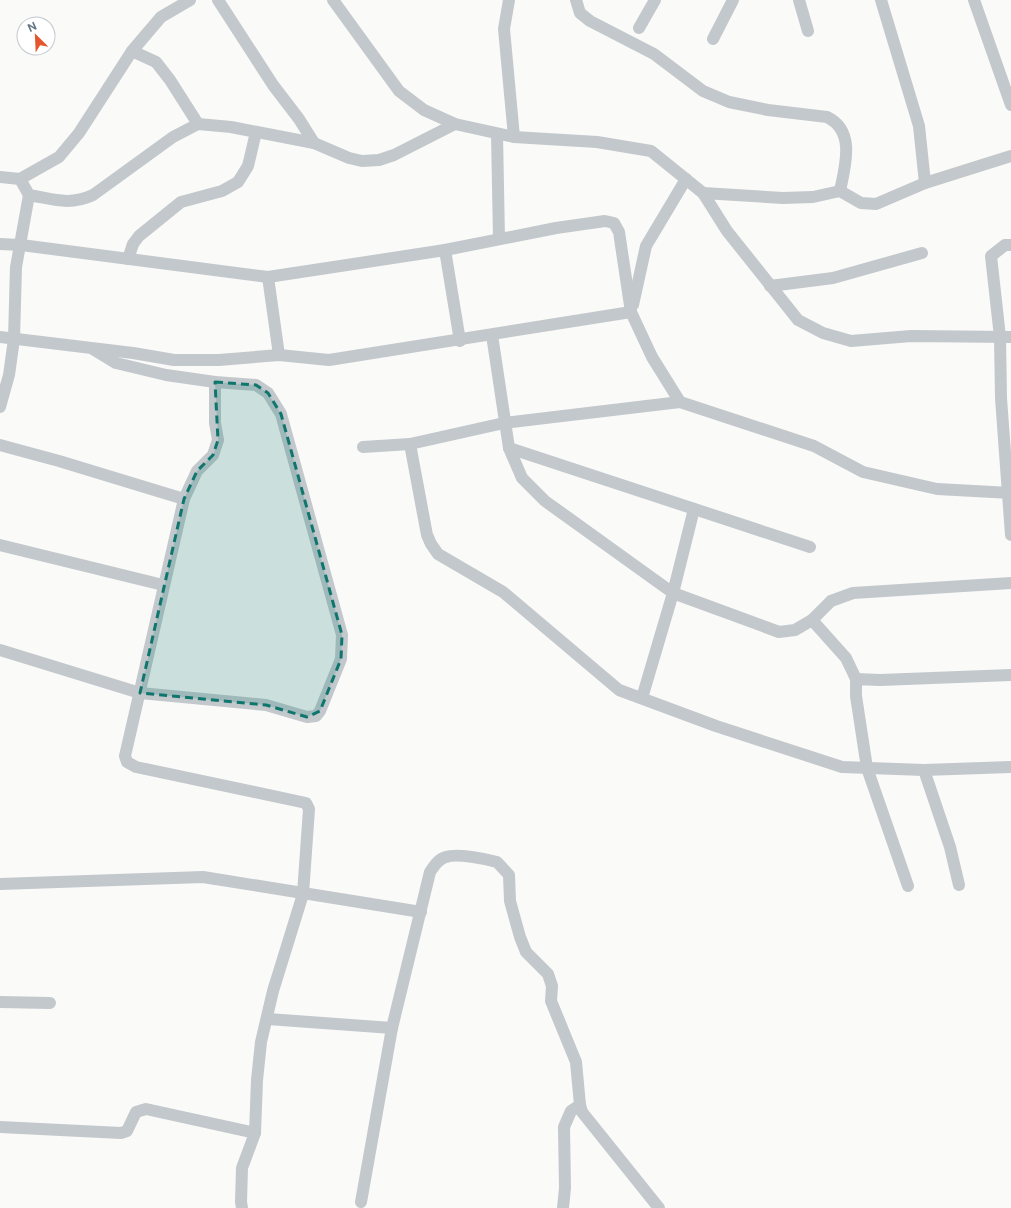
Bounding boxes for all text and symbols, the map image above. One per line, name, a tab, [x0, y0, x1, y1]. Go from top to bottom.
north arrow	[16, 16, 56, 56]
text: N	[26, 20, 38, 34]

